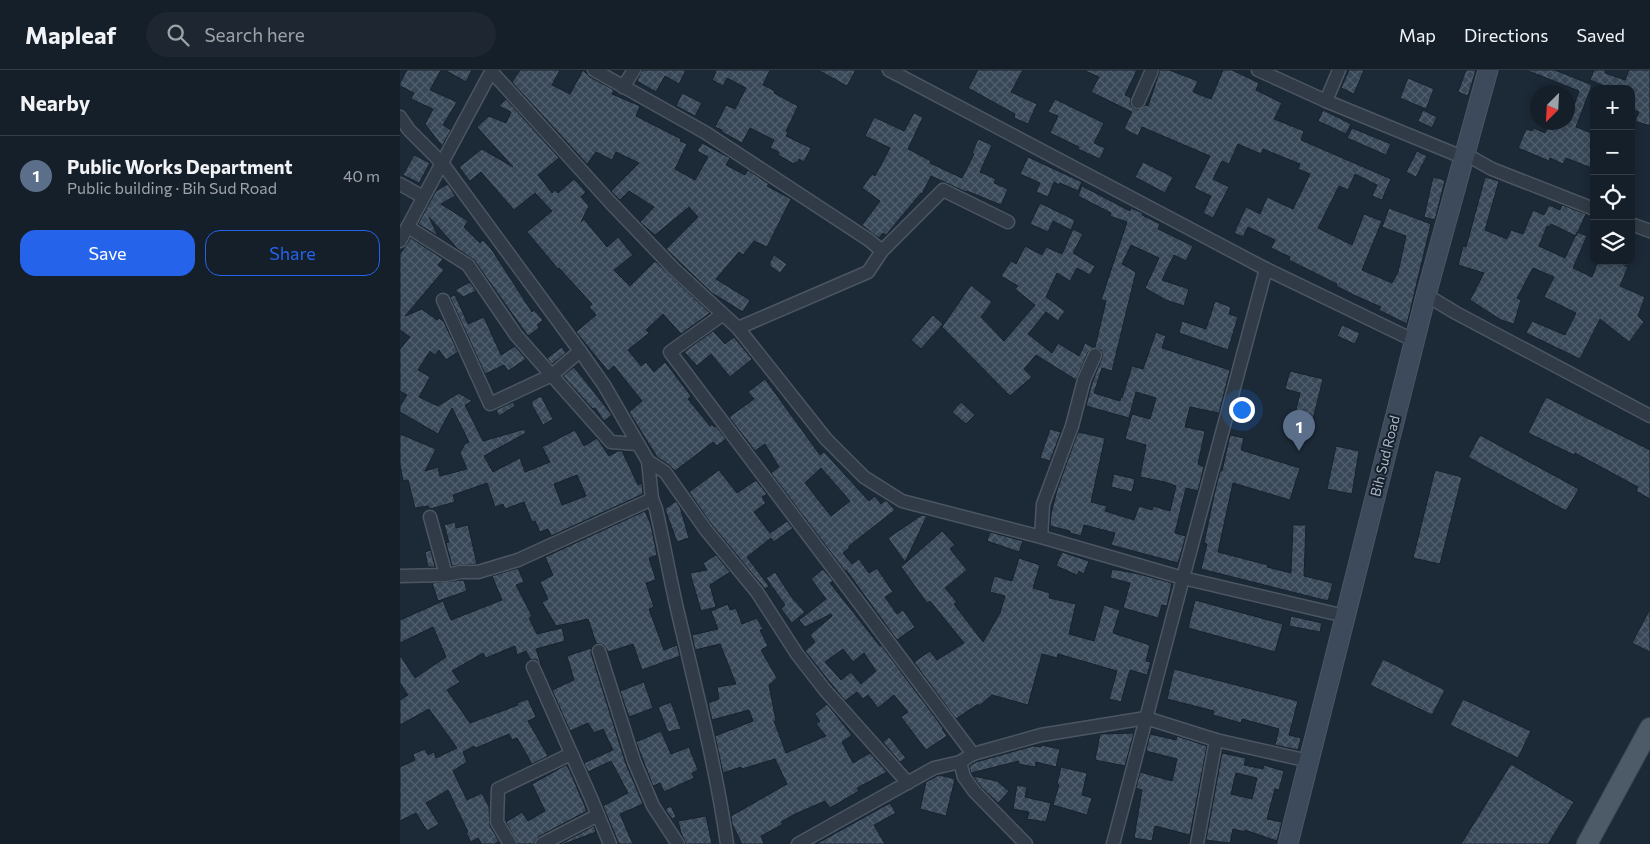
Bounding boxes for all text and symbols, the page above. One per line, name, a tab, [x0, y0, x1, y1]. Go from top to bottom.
search box	[146, 12, 496, 57]
text: Mapleaf	[25, 20, 116, 49]
icon: search	[164, 21, 192, 49]
text: Search here	[204, 23, 305, 46]
text: Map	[1399, 24, 1436, 46]
text: Directions	[1464, 24, 1548, 46]
text: Saved	[1576, 24, 1625, 46]
north arrow	[1530, 85, 1575, 130]
map controls	[1590, 85, 1635, 265]
button: +	[1590, 85, 1635, 130]
text: Nearby	[20, 90, 90, 115]
button: −	[1590, 130, 1635, 175]
text: Public Works Department	[67, 155, 293, 178]
text: 1	[32, 166, 40, 185]
text: 40 m	[343, 166, 380, 185]
button: locate	[1590, 175, 1635, 220]
text: Public building · Bih Sud Road	[67, 178, 277, 197]
button: layers	[1590, 220, 1635, 265]
button: Save	[20, 230, 195, 276]
button: Share	[205, 230, 380, 276]
your location	[1229, 397, 1255, 423]
pin: 1	[1283, 410, 1315, 451]
street label: Bih Sud Road	[1366, 414, 1403, 498]

